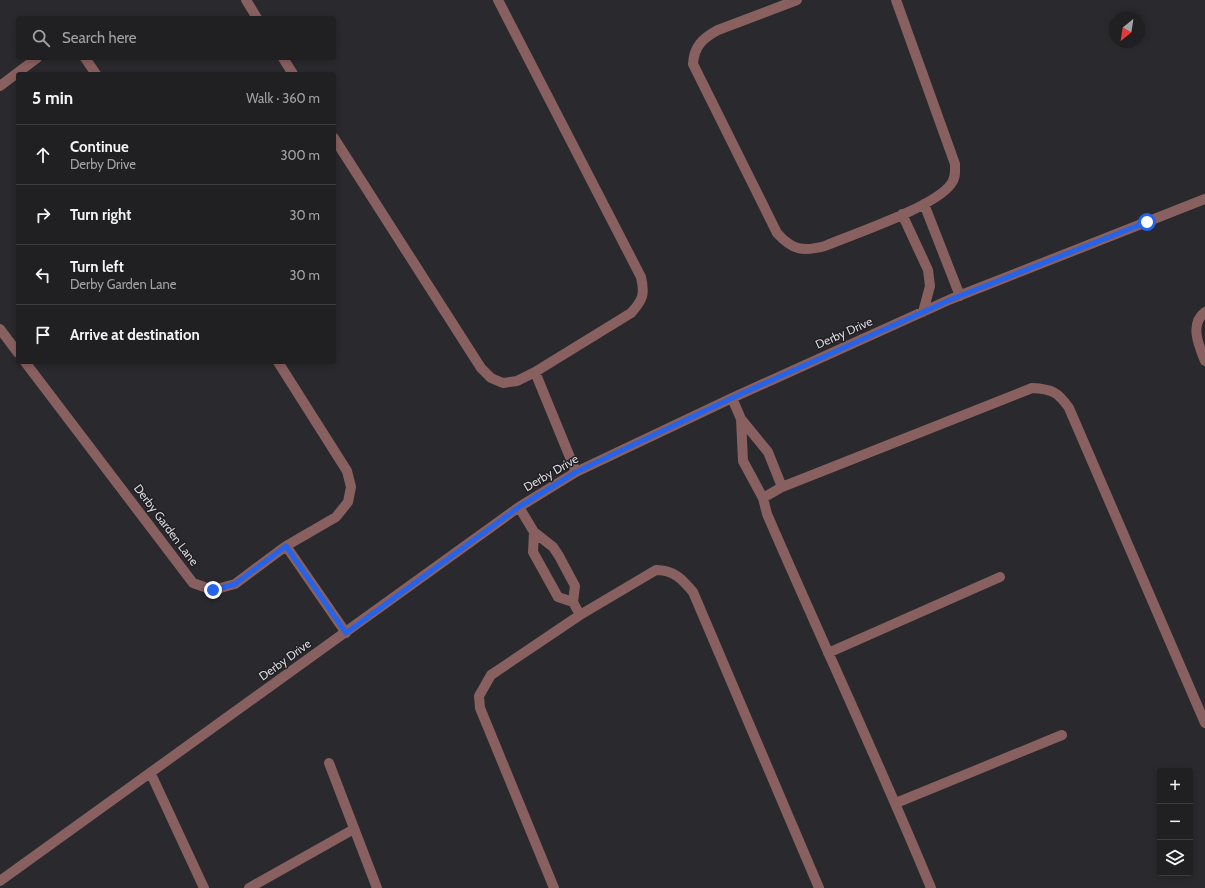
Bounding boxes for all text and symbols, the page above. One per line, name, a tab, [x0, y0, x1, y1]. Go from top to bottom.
north arrow	[1109, 12, 1145, 48]
search box	[16, 16, 336, 60]
icon: search	[30, 27, 52, 49]
text: Search here	[62, 29, 137, 47]
text: 5 min	[32, 88, 73, 108]
text: Walk · 360 m	[246, 90, 320, 106]
text: Continue	[70, 138, 129, 156]
icon: ahead	[32, 144, 54, 166]
text: 300 m	[280, 147, 320, 163]
text: Derby Drive	[70, 156, 136, 172]
icon: right	[32, 204, 54, 226]
text: Turn right	[70, 206, 131, 224]
text: 30 m	[290, 207, 320, 223]
route start	[1138, 213, 1156, 231]
text: Turn left	[70, 258, 124, 276]
icon: left	[32, 264, 54, 286]
text: 30 m	[290, 267, 320, 283]
text: Derby Garden Lane	[70, 276, 176, 292]
street label: Derby Drive	[813, 313, 875, 352]
icon: arrive	[32, 324, 54, 346]
text: Arrive at destination	[70, 326, 200, 344]
street label: Derby Drive	[521, 451, 581, 494]
street label: Derby Garden Lane	[131, 481, 202, 568]
route end	[204, 581, 222, 599]
street label: Derby Drive	[256, 636, 314, 684]
map controls	[1157, 768, 1193, 876]
button: +	[1157, 768, 1193, 804]
button: −	[1157, 804, 1193, 840]
button: layers	[1157, 840, 1193, 876]

